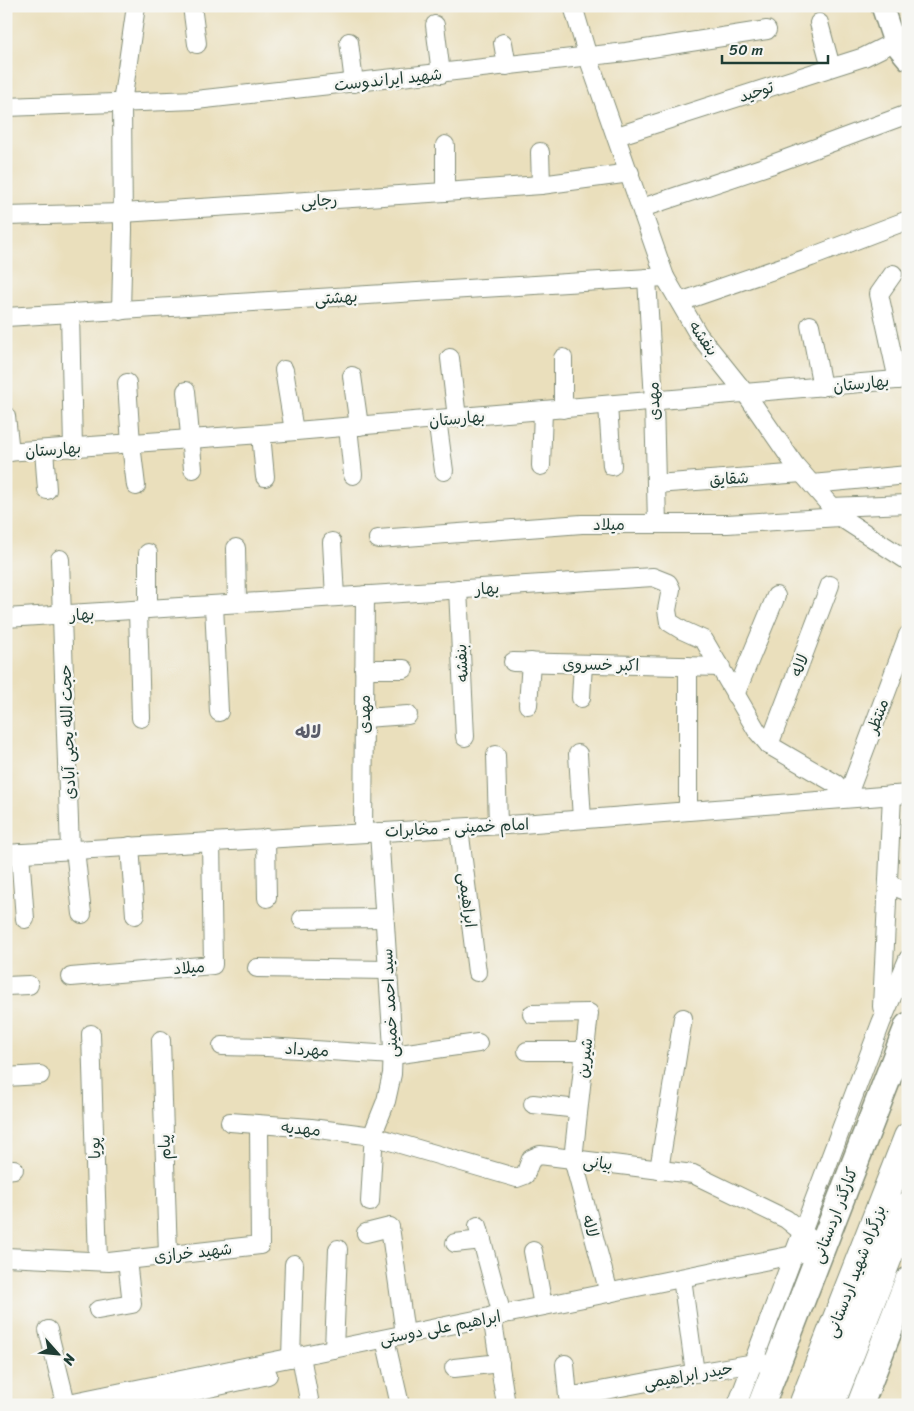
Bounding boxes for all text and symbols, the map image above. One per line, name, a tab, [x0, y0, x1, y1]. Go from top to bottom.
scale bar	[722, 32, 828, 64]
text: 50 m	[729, 37, 764, 63]
street label: شهید ایراندوست	[333, 59, 443, 100]
street label: توحید	[735, 72, 778, 111]
street label: رجایی	[300, 185, 338, 216]
street label: بهشتی	[314, 282, 358, 313]
street label: بنفشه	[681, 314, 726, 362]
street label: بهارستان	[832, 366, 890, 401]
street label: مهدی	[638, 381, 669, 421]
street label: بهارستان	[428, 402, 486, 435]
street label: بهارستان	[24, 433, 82, 466]
street label: شقایق	[708, 463, 750, 494]
street label: میلاد	[593, 510, 625, 539]
street label: بهار	[472, 573, 500, 604]
street label: بهار	[67, 599, 95, 630]
street label: بنفشه	[446, 643, 477, 683]
street label: اکبر خسروی	[562, 649, 640, 680]
street label: لاله	[782, 649, 817, 681]
street label: حجت الله یحیی آبادی	[51, 664, 84, 800]
street label: منتظر	[857, 694, 897, 740]
street label: مهدی	[350, 695, 379, 733]
district label: لاله	[295, 716, 321, 748]
street label: امام خمینی - مخابرات	[384, 809, 530, 846]
street label: ابراهیمی	[450, 871, 485, 929]
street label: سید احمد خمینی	[372, 948, 407, 1058]
street label: میلاد	[172, 952, 206, 983]
street label: مهرداد	[284, 1034, 330, 1065]
street label: شیرین	[568, 1036, 601, 1080]
street label: مهدیه	[280, 1112, 322, 1145]
street label: پیام	[150, 1134, 179, 1160]
street label: پویا	[80, 1137, 109, 1159]
street label: بیانی	[581, 1146, 614, 1179]
street label: کنارگذر اردستانی	[803, 1163, 866, 1268]
street label: بزرگراه شهید اردستانی	[817, 1201, 894, 1342]
street label: لاله	[574, 1212, 607, 1241]
street label: شهید خرازی	[153, 1234, 234, 1271]
street label: ابراهیم علی دوستی	[377, 1302, 503, 1353]
north arrow	[32, 1328, 82, 1378]
text: N	[56, 1349, 83, 1370]
street label: حیدر ابراهیمی	[641, 1353, 735, 1398]

